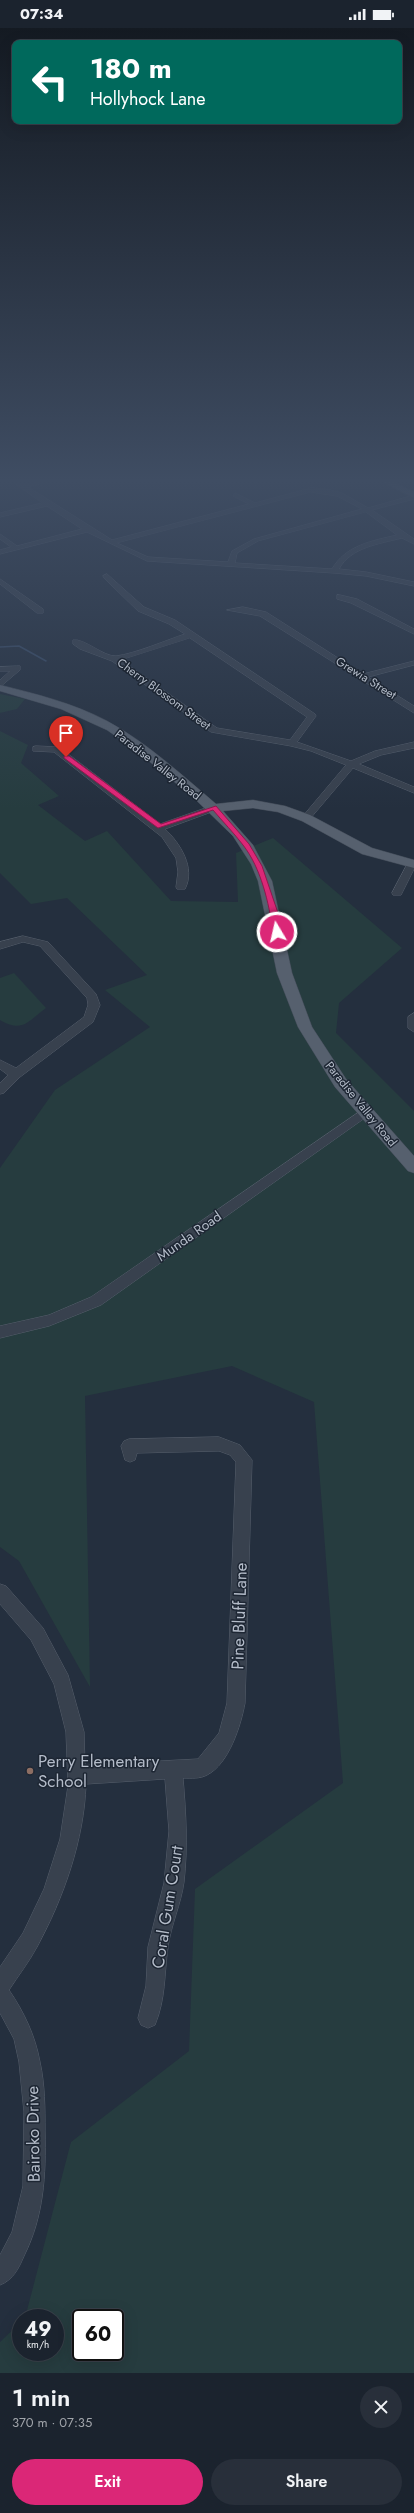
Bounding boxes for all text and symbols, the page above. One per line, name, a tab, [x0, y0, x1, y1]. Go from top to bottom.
text: 07:34	[20, 3, 64, 25]
text: 180 m	[90, 48, 172, 89]
icon: left	[24, 56, 76, 108]
text: Hollyhock Lane	[90, 86, 206, 112]
street label: Grewia Street	[332, 652, 400, 704]
street label: Cherry Blossom Street	[113, 654, 215, 734]
pin	[49, 716, 83, 757]
icon: arrive	[55, 722, 77, 744]
street label: Paradise Valley Road	[111, 726, 205, 804]
position arrow	[256, 911, 298, 953]
street label: Paradise Valley Road	[321, 1057, 401, 1151]
street label: Munda Road	[152, 1206, 226, 1266]
street label: Pine Bluff Lane	[225, 1562, 253, 1670]
place label: Perry Elementary School	[38, 1749, 160, 1793]
marker: Perry Elementary School	[25, 1766, 35, 1776]
street label: Coral Gum Court	[145, 1844, 189, 1970]
street label: Bairoko Drive	[20, 2085, 46, 2182]
speed limit sign: 60	[72, 2309, 124, 2361]
text: 49	[24, 2315, 52, 2344]
text: km/h	[27, 2337, 49, 2352]
text: 1 min	[12, 2380, 70, 2415]
button: close	[360, 2386, 402, 2428]
text: 370 m · 07:35	[12, 2413, 92, 2432]
button: Exit	[12, 2459, 203, 2505]
button: Share	[211, 2459, 402, 2505]

